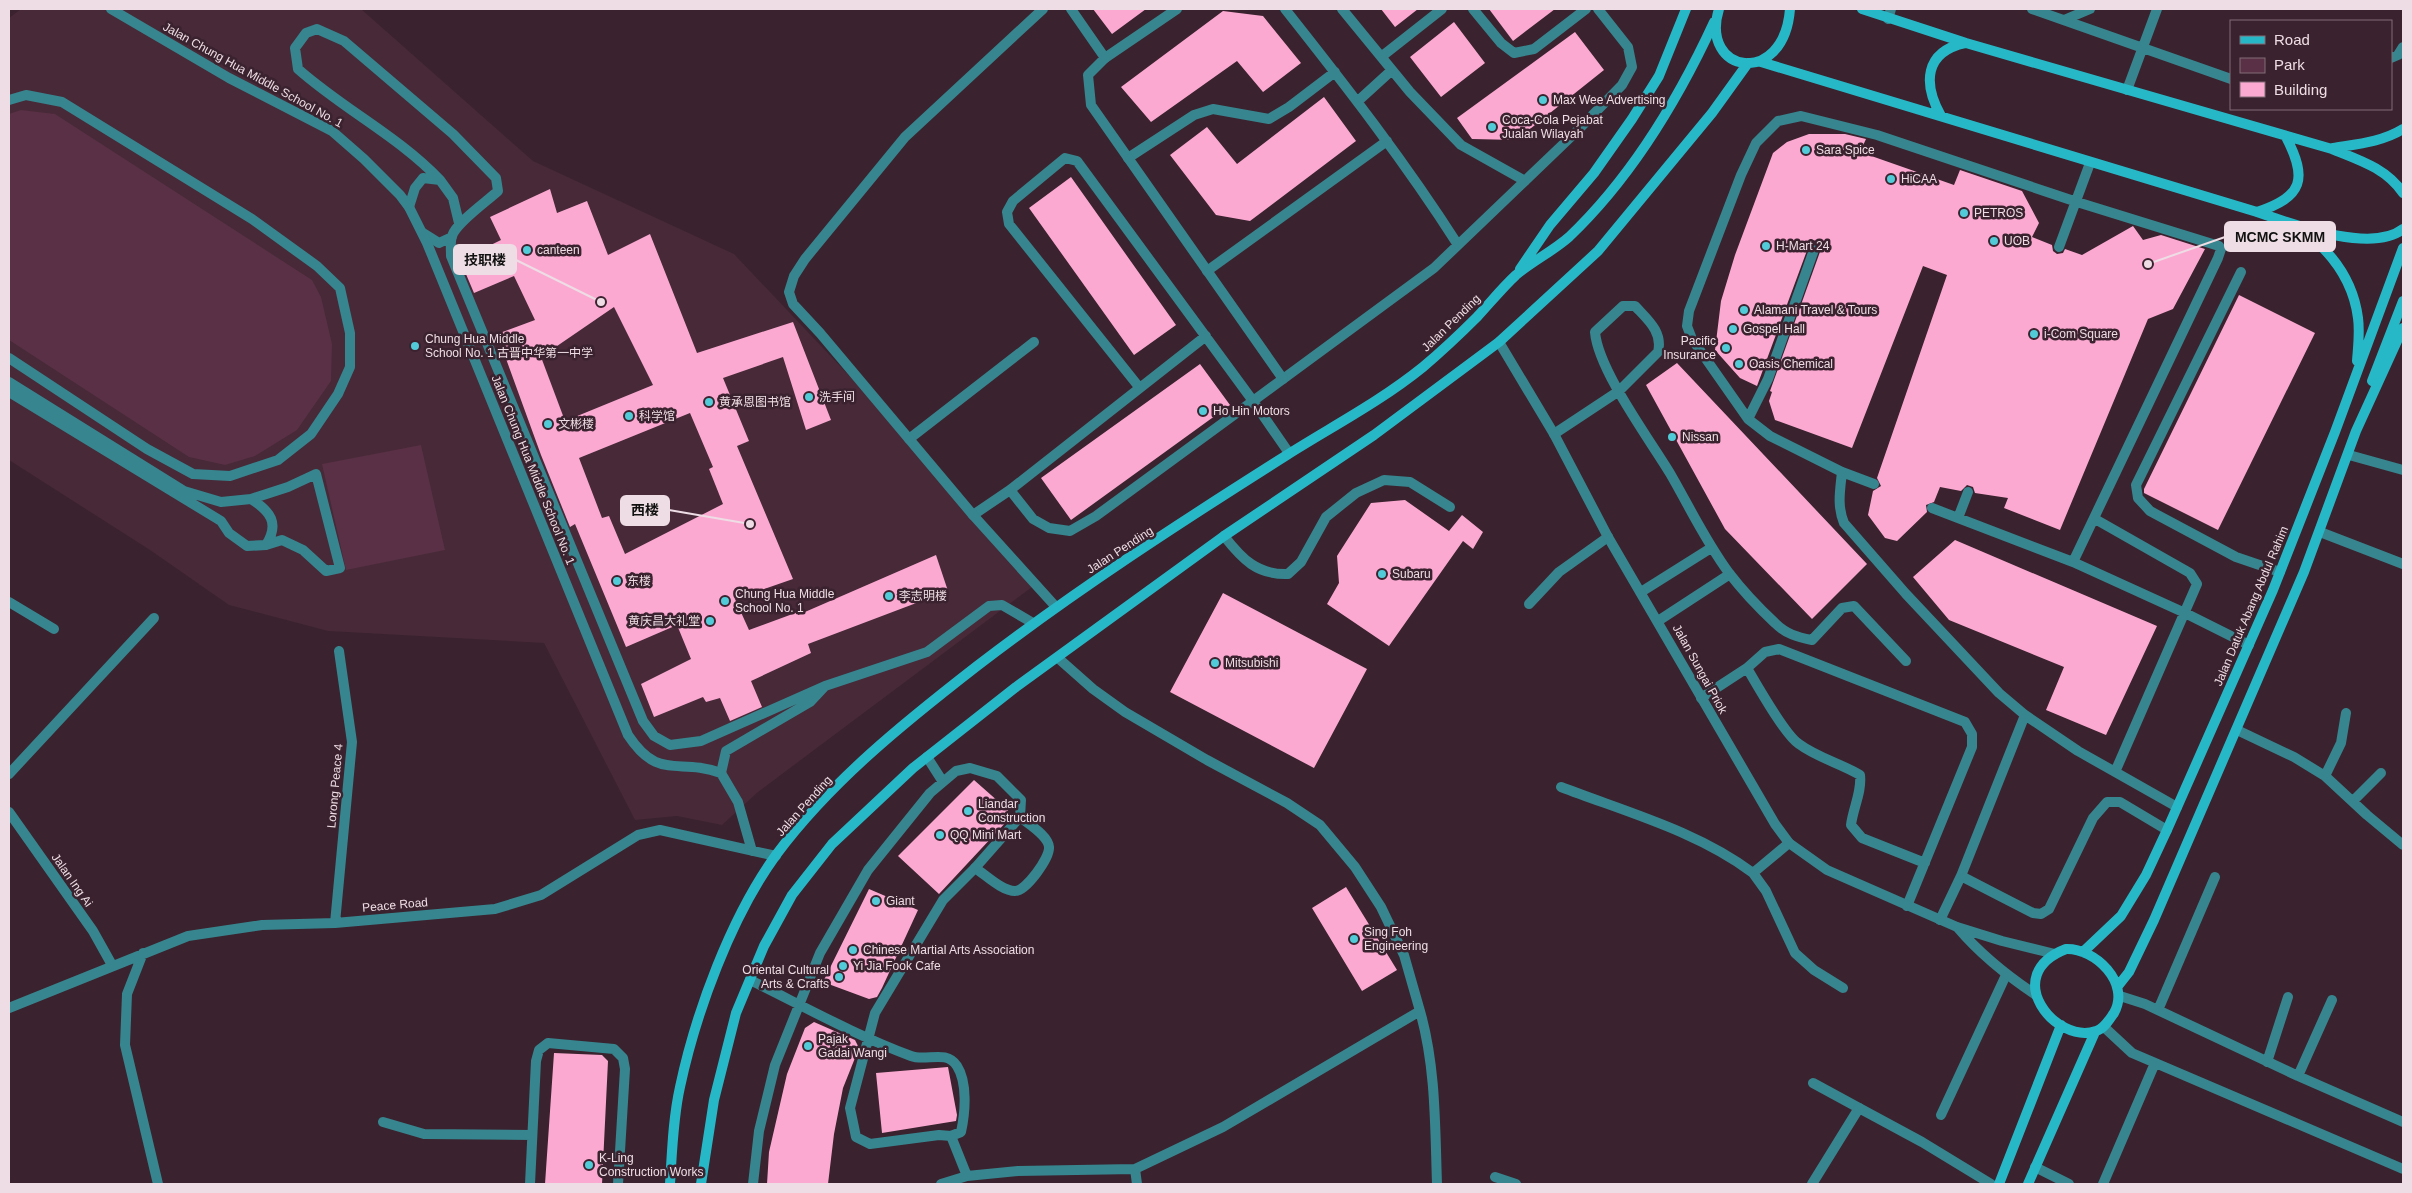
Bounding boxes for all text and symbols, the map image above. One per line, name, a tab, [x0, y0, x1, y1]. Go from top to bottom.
street label: Jalan Chung Hua Middle School No. 1	[161, 20, 346, 131]
legend	[2230, 20, 2392, 110]
text: Road	[2274, 31, 2310, 48]
text: Park	[2274, 56, 2305, 73]
text: Building	[2274, 81, 2327, 98]
place label: Max Wee Advertising	[1553, 93, 1666, 107]
marker: Max Wee Advertising	[1537, 94, 1549, 106]
place label: Coca-Cola Pejabat Jualan Wilayah	[1502, 113, 1603, 141]
marker: Coca-Cola Pejabat Jualan Wilayah	[1486, 121, 1498, 133]
place label: Sara Spice	[1816, 143, 1875, 157]
marker: Sara Spice	[1800, 144, 1812, 156]
place label: HiCAA	[1901, 172, 1937, 186]
marker: HiCAA	[1885, 173, 1897, 185]
place label: PETROS	[1974, 206, 2023, 220]
marker: PETROS	[1958, 207, 1970, 219]
callout: MCMC SKMM	[2225, 222, 2335, 251]
text: MCMC SKMM	[2235, 229, 2325, 245]
place label: UOB	[2004, 234, 2030, 248]
marker: UOB	[1988, 235, 2000, 247]
place label: H-Mart 24	[1776, 239, 1830, 253]
marker: H-Mart 24	[1760, 240, 1772, 252]
place label: canteen	[537, 243, 580, 257]
marker: canteen	[521, 244, 533, 256]
callout: 技职楼	[454, 245, 516, 274]
text: 技职楼	[464, 252, 506, 268]
street label: Jalan Pending	[1419, 292, 1483, 354]
place label: Alamani Travel & Tours	[1754, 303, 1877, 317]
marker: Alamani Travel & Tours	[1738, 304, 1750, 316]
place label: Gospel Hall	[1743, 322, 1805, 336]
marker: Gospel Hall	[1727, 323, 1739, 335]
place label: i-Com Square	[2044, 327, 2118, 341]
marker: i-Com Square	[2028, 328, 2040, 340]
place label: Chung Hua Middle School No. 1 古晋中华第一中学	[425, 332, 593, 360]
place label: Pacific Insurance	[1663, 334, 1716, 362]
marker: Chung Hua Middle School No. 1 古晋中华第一中学	[409, 340, 421, 352]
marker: Pacific Insurance	[1720, 342, 1732, 354]
place label: Oasis Chemical	[1749, 357, 1833, 371]
marker: Oasis Chemical	[1733, 358, 1745, 370]
street label: Jalan Chung Hua Middle School No. 1	[488, 373, 578, 567]
place label: 洗手间	[819, 390, 855, 404]
marker: 洗手间	[803, 391, 815, 403]
place label: 黄承恩图书馆	[719, 395, 791, 409]
marker: 黄承恩图书馆	[703, 396, 715, 408]
place label: Ho Hin Motors	[1213, 404, 1290, 418]
marker: Ho Hin Motors	[1197, 405, 1209, 417]
place label: 科学馆	[639, 409, 675, 423]
marker: 科学馆	[623, 410, 635, 422]
place label: 文彬楼	[558, 417, 594, 431]
marker: 文彬楼	[542, 418, 554, 430]
place label: Nissan	[1682, 430, 1719, 444]
marker: Nissan	[1666, 431, 1678, 443]
callout: 西楼	[621, 496, 669, 525]
text: 西楼	[631, 502, 659, 518]
street label: Jalan Pending	[1084, 523, 1156, 577]
street label: Jalan Datuk Abang Abdul Rahim	[2211, 524, 2291, 688]
place label: Subaru	[1392, 567, 1431, 581]
marker: Subaru	[1376, 568, 1388, 580]
place label: 东楼	[627, 574, 651, 588]
marker: 东楼	[611, 575, 623, 587]
place label: Chung Hua Middle School No. 1	[735, 587, 835, 615]
place label: 李志明楼	[899, 589, 947, 603]
marker: 李志明楼	[883, 590, 895, 602]
marker: Chung Hua Middle School No. 1	[719, 595, 731, 607]
place label: 黄庆昌大礼堂	[628, 614, 700, 628]
marker: 黄庆昌大礼堂	[704, 615, 716, 627]
street label: Jalan Sungai Priok	[1670, 622, 1731, 717]
place label: Mitsubishi	[1225, 656, 1278, 670]
marker: Mitsubishi	[1209, 657, 1221, 669]
street label: Lorong Peace 4	[324, 743, 346, 829]
street label: Jalan Pending	[773, 773, 835, 839]
place label: Liandar Construction	[978, 797, 1045, 825]
marker: Liandar Construction	[962, 805, 974, 817]
place label: QQ Mini Mart	[950, 828, 1022, 842]
marker: QQ Mini Mart	[934, 829, 946, 841]
street label: Jalan Ing Ai	[48, 851, 96, 909]
place label: Giant	[886, 894, 915, 908]
street label: Peace Road	[361, 895, 429, 915]
marker: Giant	[870, 895, 882, 907]
place label: Sing Foh Engineering	[1364, 925, 1428, 953]
marker: Sing Foh Engineering	[1348, 933, 1360, 945]
place label: Chinese Martial Arts Association	[863, 943, 1034, 957]
marker: Chinese Martial Arts Association	[847, 944, 859, 956]
place label: Yi Jia Fook Cafe	[853, 959, 941, 973]
marker: Yi Jia Fook Cafe	[837, 960, 849, 972]
place label: Oriental Cultural Arts & Crafts	[742, 963, 829, 991]
marker: Oriental Cultural Arts & Crafts	[833, 971, 845, 983]
place label: Pajak Gadai Wangi	[818, 1032, 887, 1060]
marker: Pajak Gadai Wangi	[802, 1040, 814, 1052]
place label: K-Ling Construction Works	[599, 1151, 703, 1179]
marker: K-Ling Construction Works	[583, 1159, 595, 1171]

